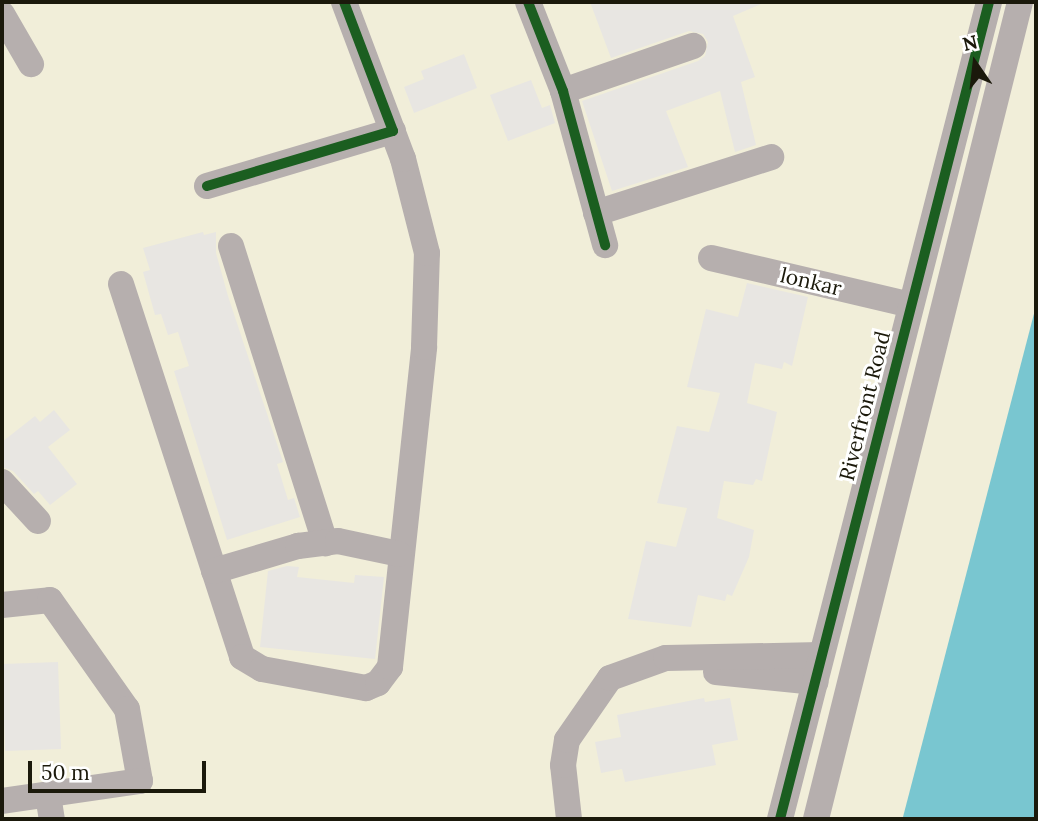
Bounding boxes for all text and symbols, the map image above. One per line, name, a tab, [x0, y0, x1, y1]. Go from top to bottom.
north arrow	[940, 28, 1010, 98]
text: N	[960, 29, 980, 56]
street label: lonkar	[778, 263, 844, 301]
street label: Riverfront Road	[834, 329, 896, 483]
scale bar	[32, 748, 210, 792]
text: 50 m	[41, 759, 90, 786]

